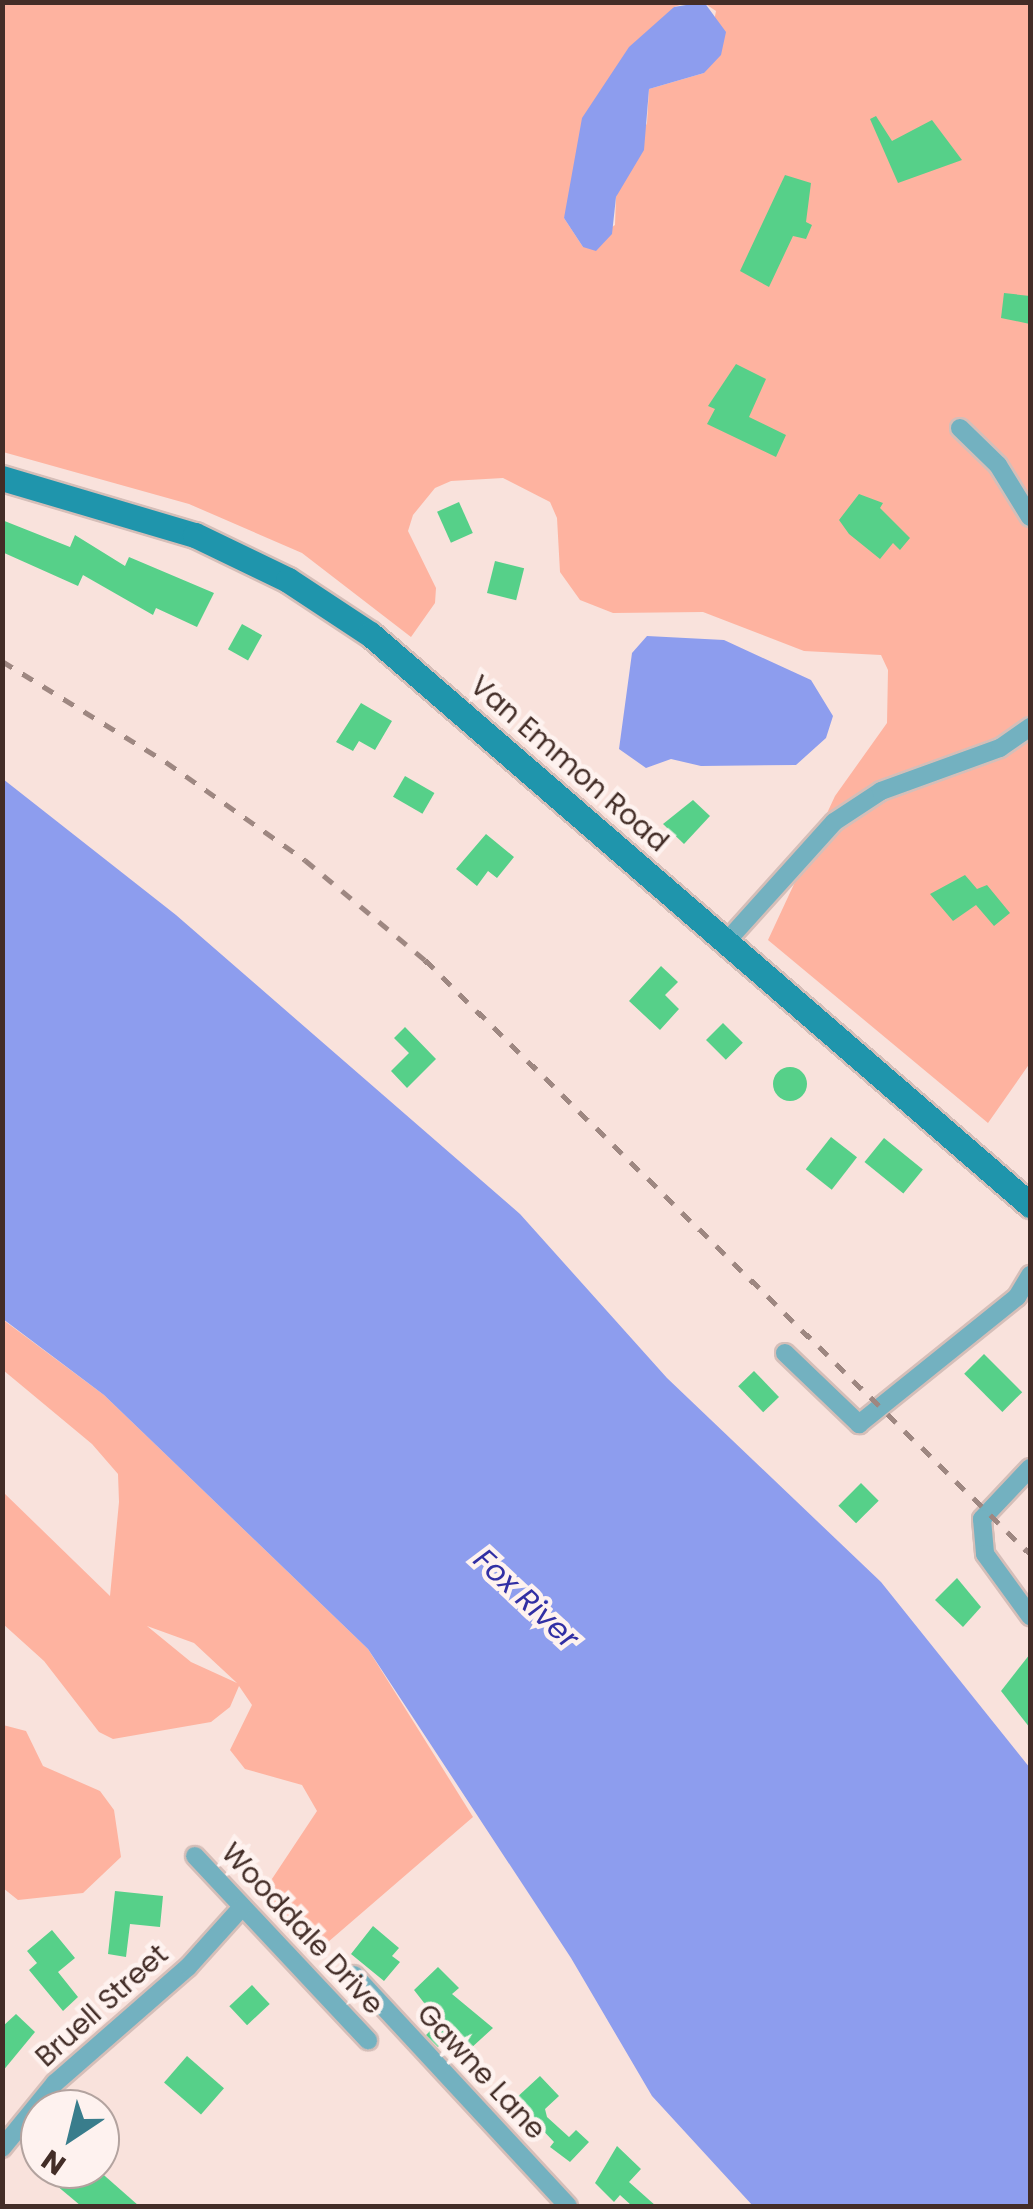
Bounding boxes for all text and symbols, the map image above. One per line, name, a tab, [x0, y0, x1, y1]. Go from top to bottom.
street label: Van Emmon Road	[463, 669, 675, 859]
water label: Fox River	[466, 1542, 586, 1656]
street label: Wooddale Drive	[214, 1836, 390, 2022]
street label: Bruell Street	[29, 1938, 175, 2074]
street label: Gawne Lane	[410, 1997, 552, 2147]
north arrow	[20, 2089, 120, 2189]
text: N	[34, 2140, 73, 2184]

